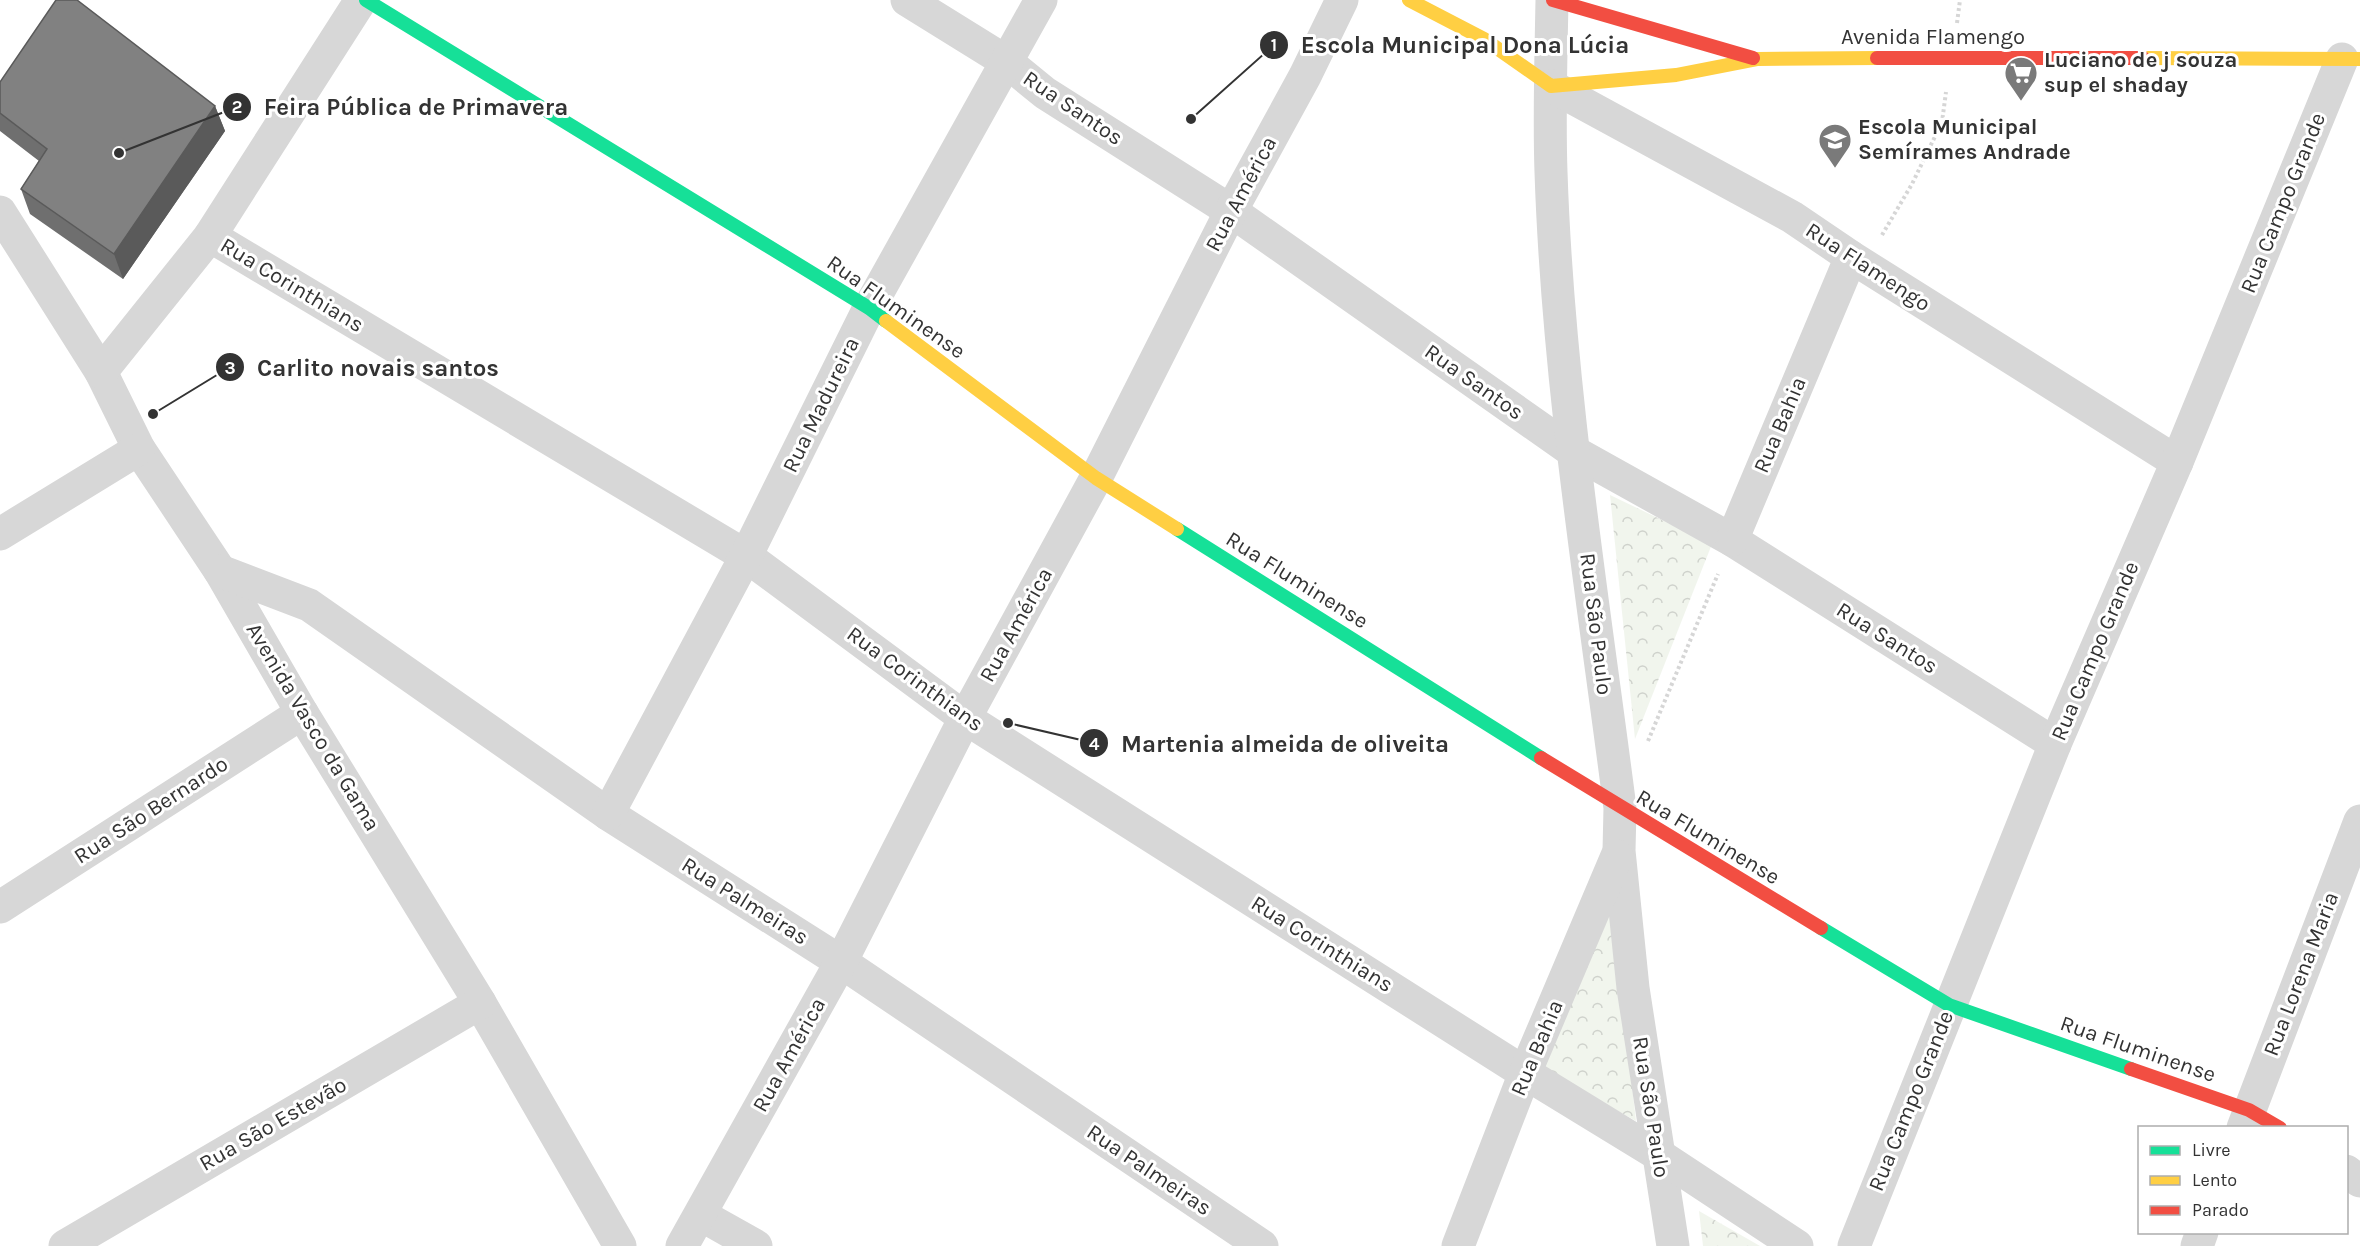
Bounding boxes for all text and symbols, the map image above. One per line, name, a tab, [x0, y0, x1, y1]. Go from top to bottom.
callout: Escola Municipal Dona Lúcia	[1259, 24, 1641, 66]
street label: Avenida Flamengo	[1841, 24, 2025, 50]
text: Escola Municipal Dona Lúcia	[1301, 31, 1629, 59]
text: 1	[1271, 34, 1277, 56]
place label: Luciano de j souza sup el shaday	[2044, 47, 2237, 98]
supermarket icon: Luciano de j souza sup el shaday	[2003, 55, 2039, 102]
street label: Rua Santos	[1018, 65, 1128, 151]
callout: Feira Pública de Primavera	[222, 86, 580, 128]
text: Feira Pública de Primavera	[264, 93, 568, 121]
text: 2	[232, 96, 242, 118]
street label: Rua Campo Grande	[2235, 109, 2331, 297]
place label: Escola Municipal Semírames Andrade	[1858, 114, 2071, 165]
school or university icon: Escola Municipal Semírames Andrade	[1817, 122, 1853, 169]
street label: Rua América	[1200, 132, 1282, 256]
street label: Rua Flamengo	[1801, 217, 1935, 317]
street label: Rua Corinthians	[216, 232, 368, 338]
street label: Rua Fluminense	[822, 250, 970, 364]
street label: Rua Madureira	[777, 333, 865, 477]
street label: Rua Santos	[1420, 338, 1528, 426]
callout: Carlito novais santos	[215, 346, 511, 388]
text: Carlito novais santos	[257, 354, 499, 382]
text: 3	[224, 357, 236, 379]
street label: Rua Bahia	[1748, 373, 1812, 477]
street label: Rua Fluminense	[1221, 526, 1373, 634]
street label: Rua São Paulo	[1574, 552, 1618, 696]
street label: Rua Campo Grande	[2045, 557, 2145, 745]
street label: Rua América	[974, 563, 1058, 687]
street label: Rua Santos	[1831, 597, 1943, 679]
street label: Avenida Vasco da Gama	[241, 618, 385, 836]
street label: Rua Corinthians	[842, 621, 988, 737]
callout: Martenia almeida de oliveita	[1079, 722, 1461, 764]
text: Martenia almeida de oliveita	[1121, 730, 1449, 758]
text: 4	[1089, 733, 1100, 755]
street label: Rua São Bernardo	[69, 751, 233, 869]
street label: Rua Fluminense	[1631, 784, 1785, 890]
street label: Rua Palmeiras	[677, 852, 813, 950]
street label: Rua Lorena Maria	[2258, 888, 2344, 1060]
street label: Rua Corinthians	[1246, 890, 1398, 998]
street label: Rua América	[747, 993, 831, 1117]
street label: Rua Bahia	[1505, 996, 1569, 1100]
street label: Rua Campo Grande	[1863, 1007, 1959, 1195]
street label: Rua Fluminense	[2057, 1010, 2219, 1088]
street label: Rua São Paulo	[1627, 1035, 1675, 1179]
street label: Rua São Estevão	[195, 1071, 351, 1177]
street label: Rua Palmeiras	[1082, 1119, 1216, 1221]
legend	[2138, 1126, 2348, 1234]
text: Livre	[2192, 1139, 2231, 1161]
text: Lento	[2192, 1169, 2237, 1191]
text: Parado	[2192, 1199, 2249, 1221]

